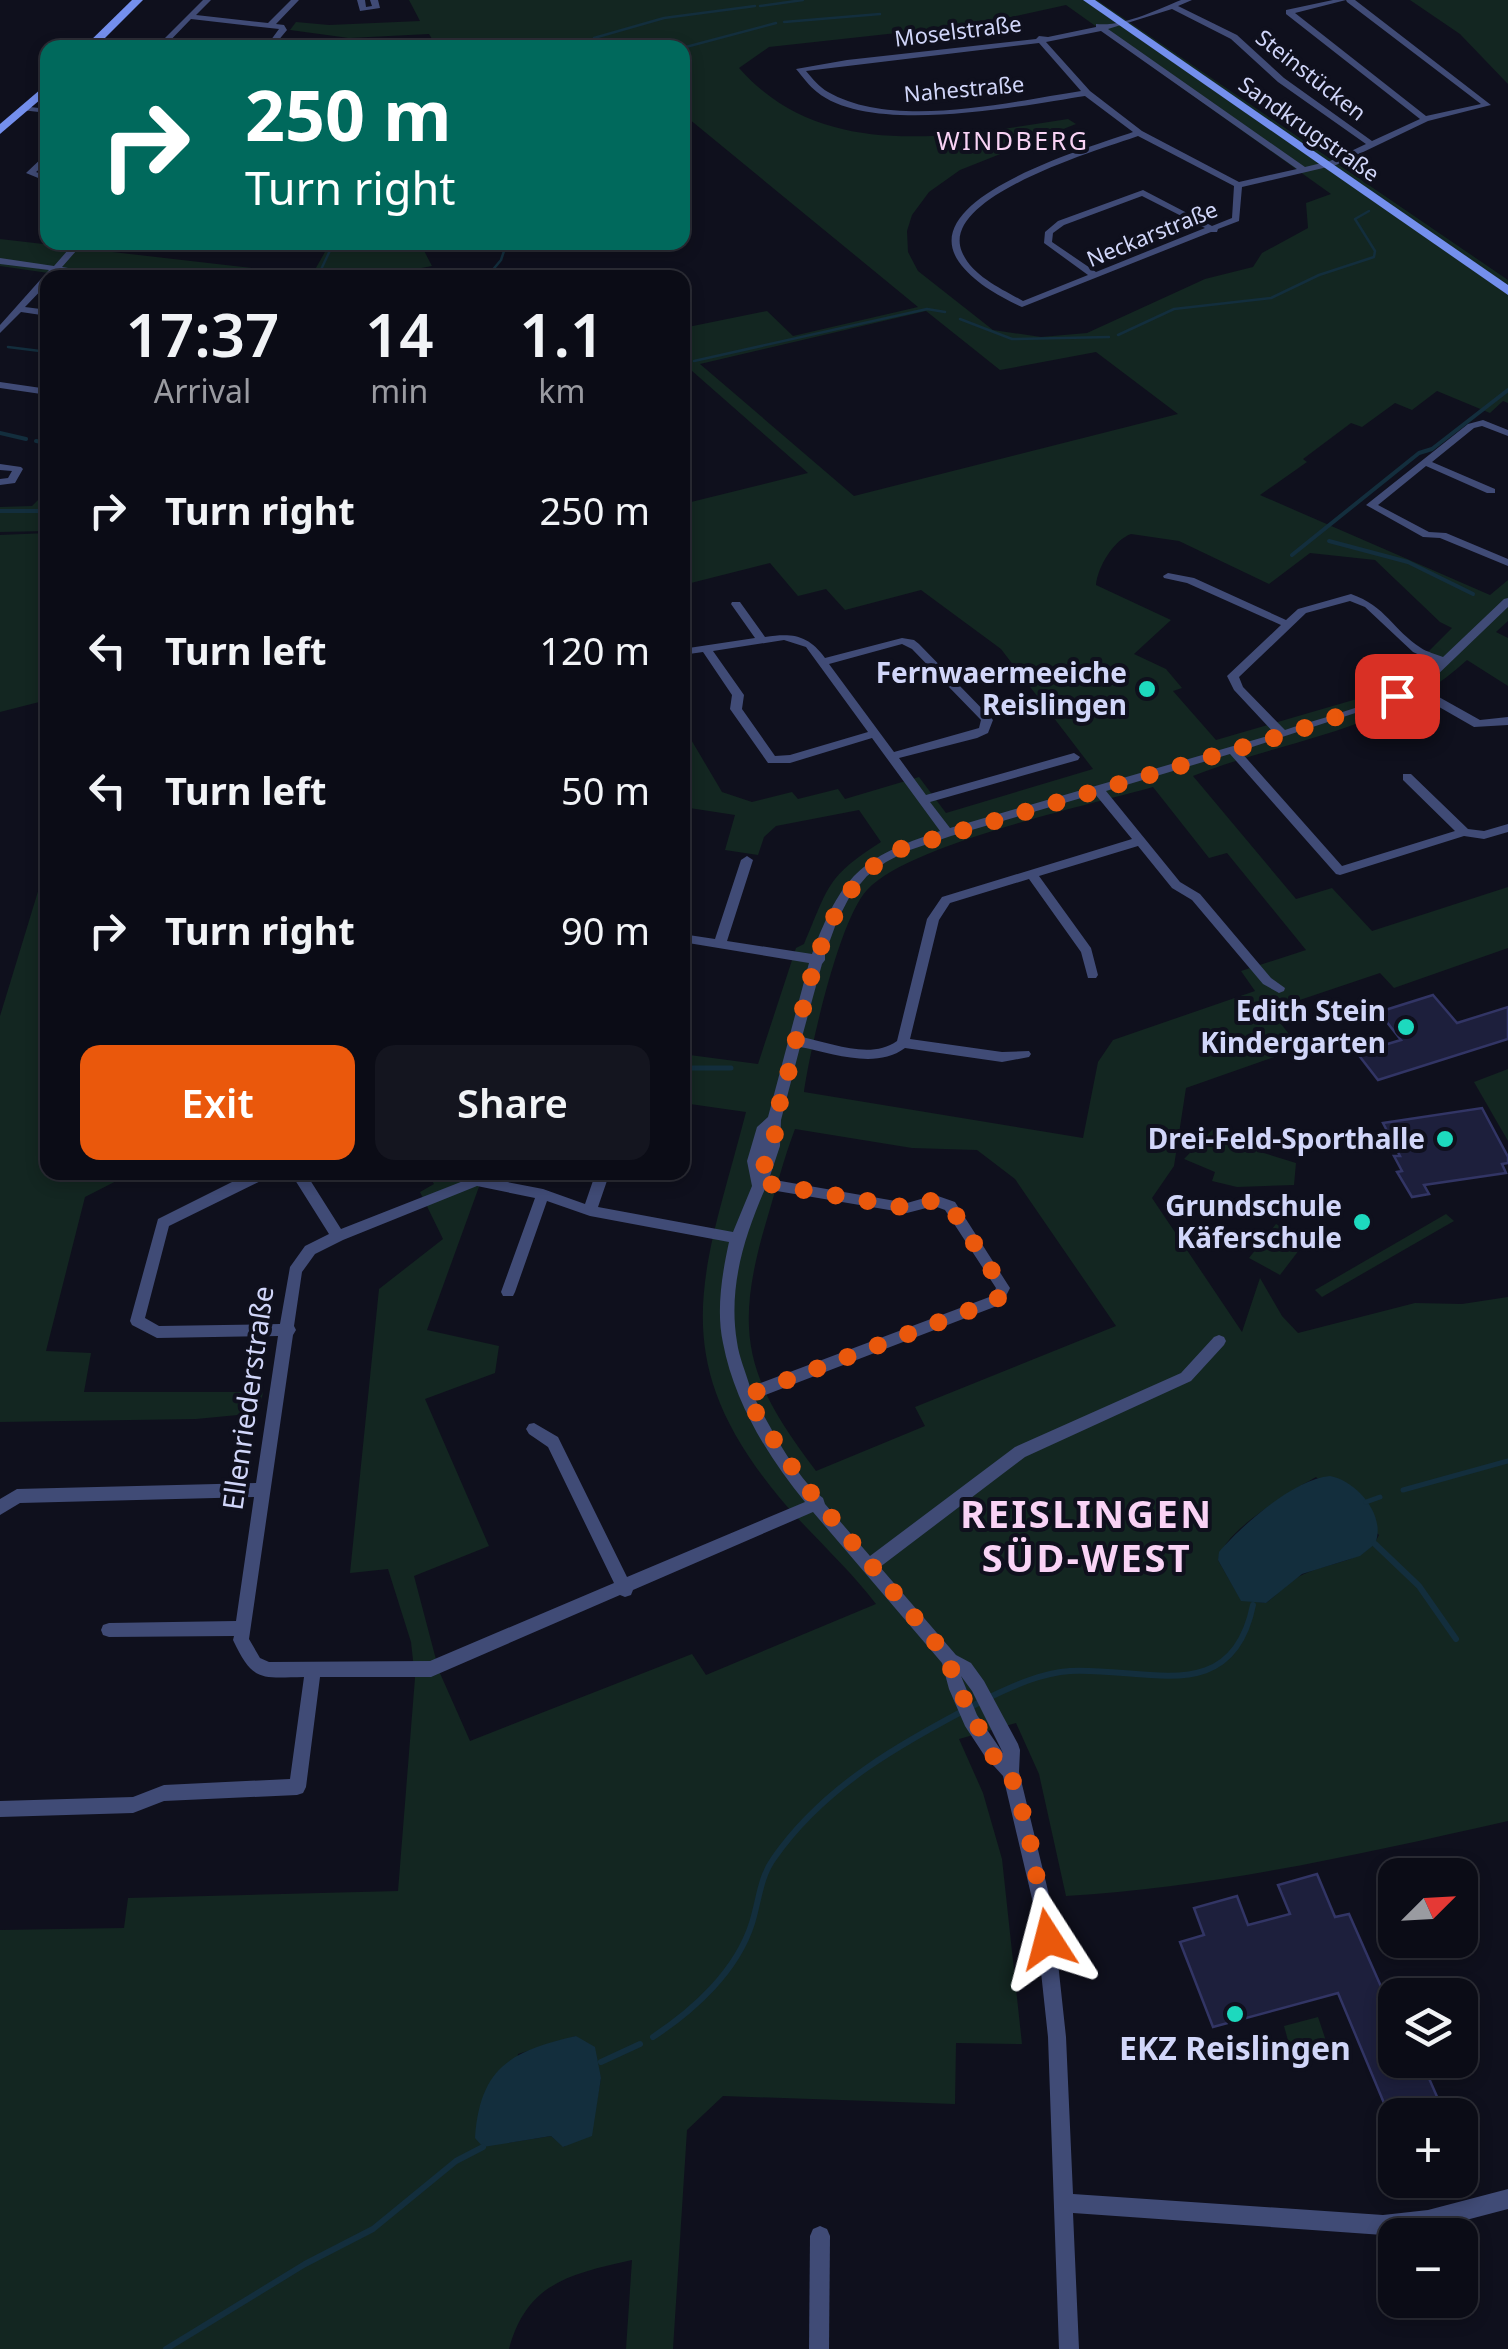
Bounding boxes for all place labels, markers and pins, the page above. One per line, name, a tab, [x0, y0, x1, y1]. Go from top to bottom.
place label: Fernwaermeeiche Reislingen	[876, 653, 1127, 723]
pin	[1355, 654, 1440, 739]
marker: Fernwaermeeiche Reislingen	[1136, 678, 1158, 700]
place label: Edith Stein Kindergarten	[1200, 991, 1386, 1061]
marker: Edith Stein Kindergarten	[1395, 1016, 1417, 1038]
place label: Drei-Feld-Sporthalle	[1148, 1119, 1425, 1157]
marker: Drei-Feld-Sporthalle	[1434, 1128, 1456, 1150]
place label: Grundschule Käferschule	[1165, 1186, 1342, 1256]
marker: Grundschule Käferschule	[1351, 1211, 1373, 1233]
marker: EKZ Reislingen	[1224, 2003, 1246, 2025]
place label: EKZ Reislingen	[1119, 2026, 1351, 2069]

